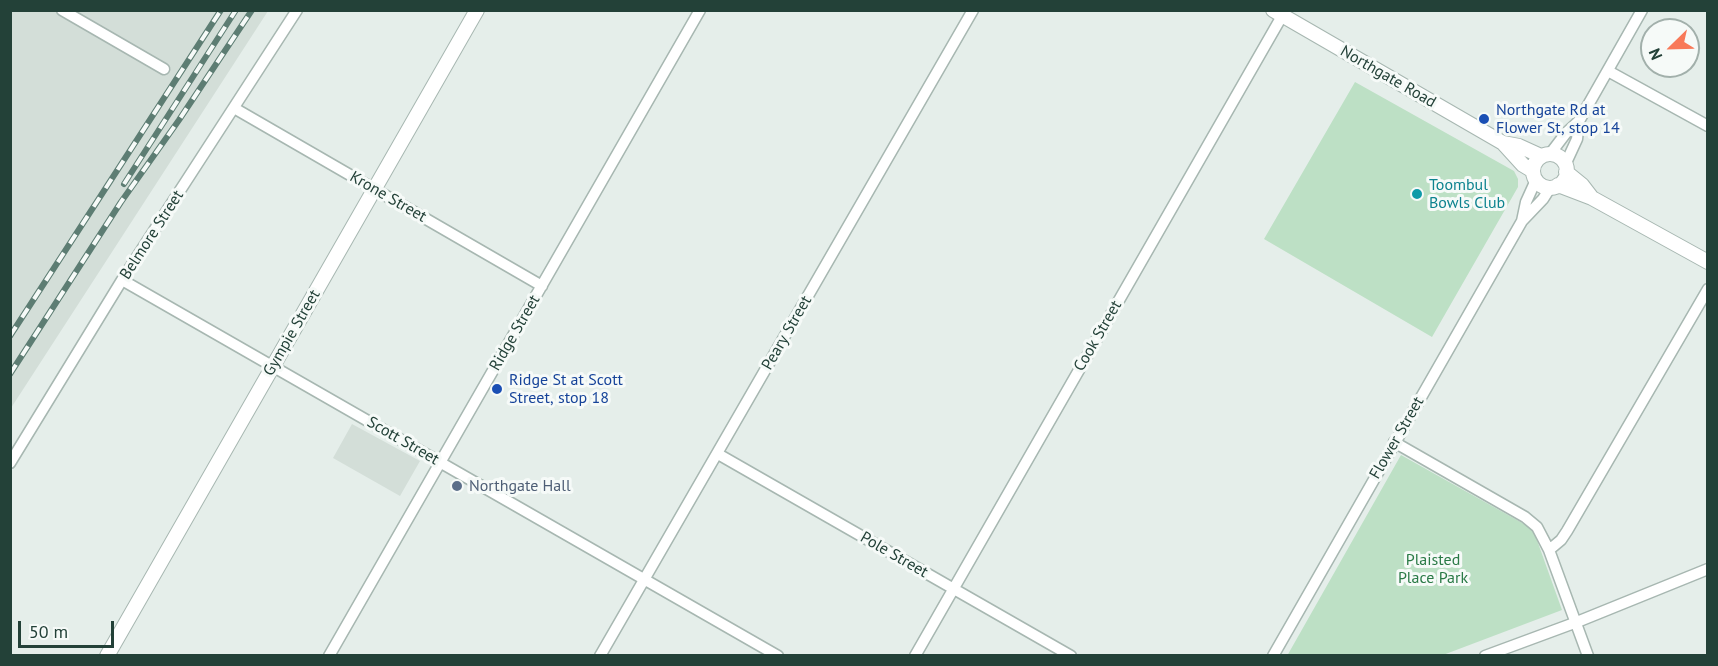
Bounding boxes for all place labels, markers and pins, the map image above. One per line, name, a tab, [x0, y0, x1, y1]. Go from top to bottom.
place label: Northgate Rd at Flower St, stop 14	[1496, 100, 1620, 138]
marker: Northgate Rd at Flower St, stop 14	[1477, 112, 1491, 126]
place label: Toombul Bowls Club	[1429, 175, 1505, 213]
marker: Toombul Bowls Club	[1410, 187, 1424, 201]
place label: Ridge St at Scott Street, stop 18	[509, 370, 623, 408]
marker: Ridge St at Scott Street, stop 18	[490, 382, 504, 396]
place label: Northgate Hall	[469, 476, 571, 496]
marker: Northgate Hall	[450, 479, 464, 493]

